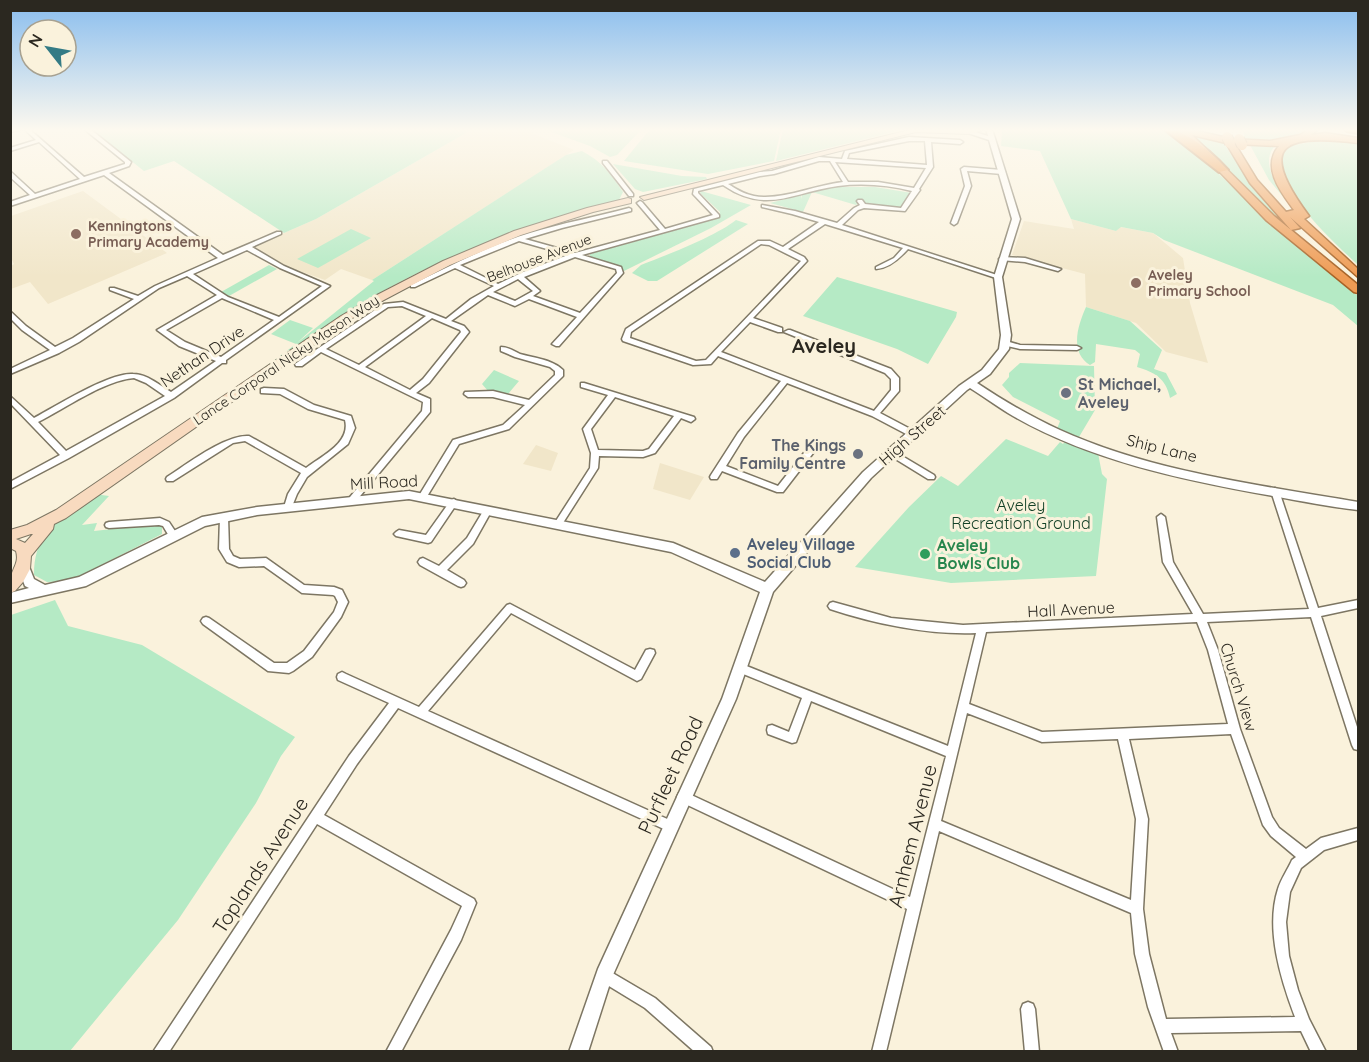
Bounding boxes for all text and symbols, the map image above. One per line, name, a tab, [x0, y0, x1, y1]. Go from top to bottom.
north arrow	[18, 18, 78, 78]
text: N	[24, 30, 47, 50]
place label: Kenningtons Primary Academy	[88, 217, 209, 251]
marker: Kenningtons Primary Academy	[69, 227, 83, 241]
street label: Belhouse Avenue	[484, 230, 594, 286]
place label: Aveley Primary School	[1148, 266, 1251, 300]
marker: Aveley Primary School	[1129, 276, 1143, 290]
street label: Lance Corporal Nicky Mason Way	[190, 291, 382, 429]
street label: Nethan Drive	[156, 321, 248, 391]
district label: Aveley	[792, 333, 856, 358]
place label: St Michael, Aveley	[1078, 374, 1161, 412]
marker: St Michael, Aveley	[1059, 386, 1073, 400]
street label: High Street	[874, 401, 950, 469]
street label: Ship Lane	[1125, 430, 1199, 466]
place label: The Kings Family Centre	[739, 435, 846, 473]
marker: The Kings Family Centre	[851, 447, 865, 461]
street label: Mill Road	[349, 470, 419, 494]
park label: Aveley Recreation Ground	[951, 495, 1091, 533]
place label: Aveley Village Social Club	[747, 534, 855, 572]
place label: Aveley Bowls Club	[937, 535, 1020, 573]
marker: Aveley Village Social Club	[728, 546, 742, 560]
marker: Aveley Bowls Club	[918, 547, 932, 561]
street label: Hall Avenue	[1027, 597, 1115, 621]
street label: Church View	[1216, 640, 1262, 734]
street label: Purfleet Road	[632, 712, 708, 838]
street label: Arnhem Avenue	[882, 762, 942, 910]
street label: Toplands Avenue	[207, 792, 313, 938]

